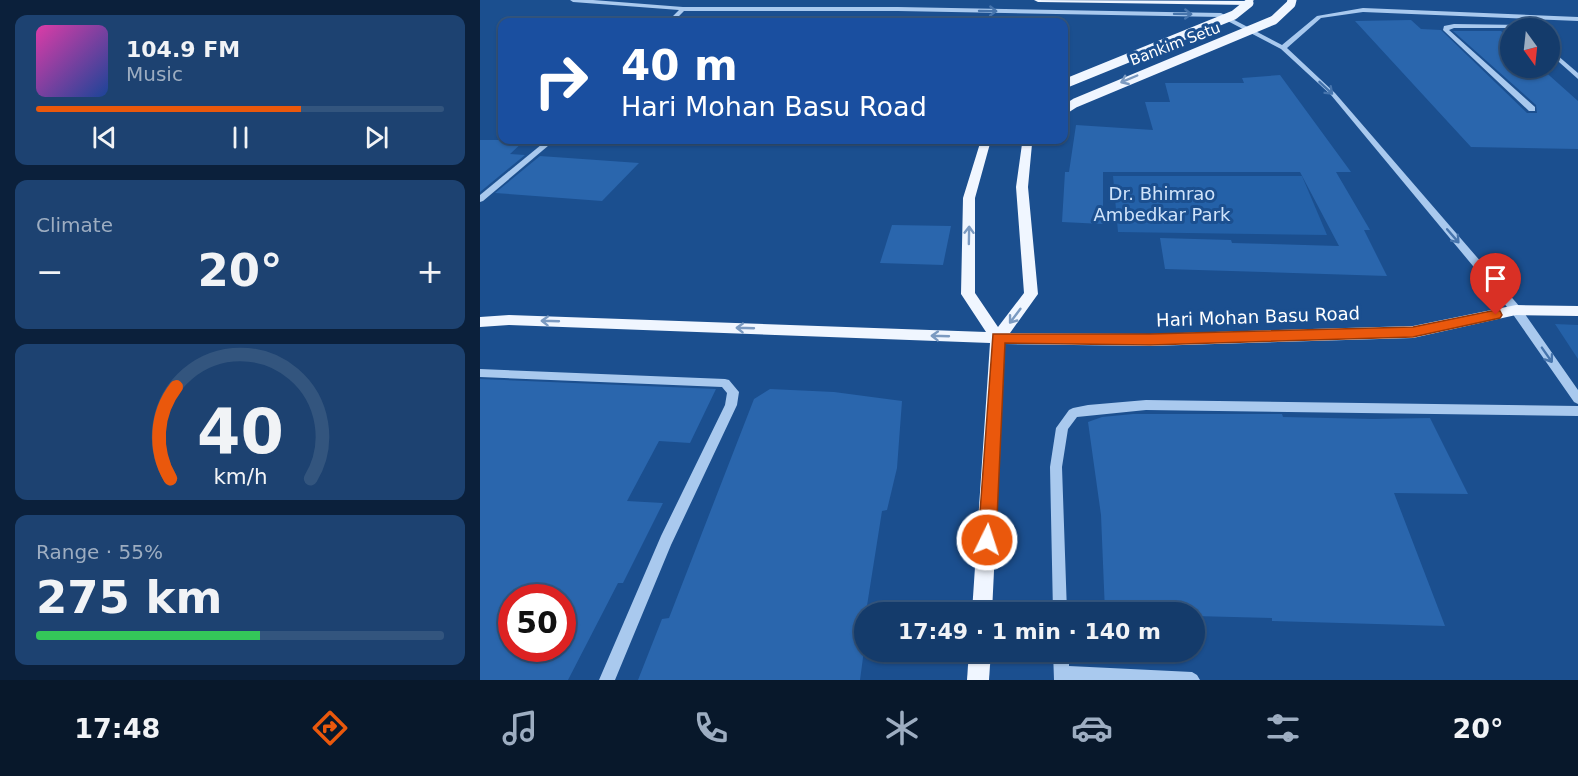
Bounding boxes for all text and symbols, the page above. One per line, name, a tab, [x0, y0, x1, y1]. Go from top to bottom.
one-way arrow	[978, 5, 998, 17]
one-way arrow	[1173, 8, 1193, 20]
north arrow	[1500, 18, 1560, 78]
map controls	[1500, 18, 1560, 78]
street label: Bankim Setu	[1127, 19, 1223, 69]
text: 104.9 FM	[126, 37, 240, 62]
text: 40 m	[621, 41, 738, 90]
icon: right	[522, 42, 600, 120]
text: Music	[126, 62, 183, 86]
one-way arrow	[1121, 74, 1139, 86]
one-way arrow	[1318, 81, 1333, 95]
text: Hari Mohan Basu Road	[621, 91, 927, 122]
icon: previous	[88, 121, 121, 154]
icon: pause	[224, 121, 257, 154]
icon: next	[360, 121, 393, 154]
park label: Dr. Bhimrao Ambedkar Park	[1094, 183, 1231, 225]
text: Climate	[36, 213, 113, 237]
one-way arrow	[963, 226, 974, 246]
one-way arrow	[1446, 228, 1459, 244]
text: 20°	[197, 244, 283, 297]
text: −	[36, 252, 64, 291]
text: +	[416, 252, 444, 291]
pin	[1470, 253, 1521, 315]
icon: arrive	[1479, 262, 1512, 295]
street label: Hari Mohan Basu Road	[1156, 302, 1360, 331]
one-way arrow	[1009, 307, 1021, 323]
one-way arrow	[541, 316, 561, 327]
one-way arrow	[735, 323, 755, 334]
one-way arrow	[930, 330, 950, 341]
one-way arrow	[1541, 346, 1553, 362]
text: 40	[197, 396, 283, 469]
text: km/h	[213, 465, 267, 490]
position arrow	[955, 508, 1019, 572]
text: Range · 55%	[36, 540, 163, 564]
text: 275 km	[36, 571, 222, 624]
speed limit sign: 50	[498, 584, 576, 662]
text: 17:49 · 1 min · 140 m	[898, 619, 1161, 644]
icon: directions	[309, 707, 351, 749]
icon: music	[499, 707, 541, 749]
icon: phone	[690, 707, 732, 749]
icon: climate	[881, 707, 923, 749]
icon: car	[1071, 707, 1113, 749]
icon: filters	[1262, 707, 1304, 749]
text: 17:48	[74, 713, 160, 744]
text: 20°	[1453, 713, 1504, 744]

